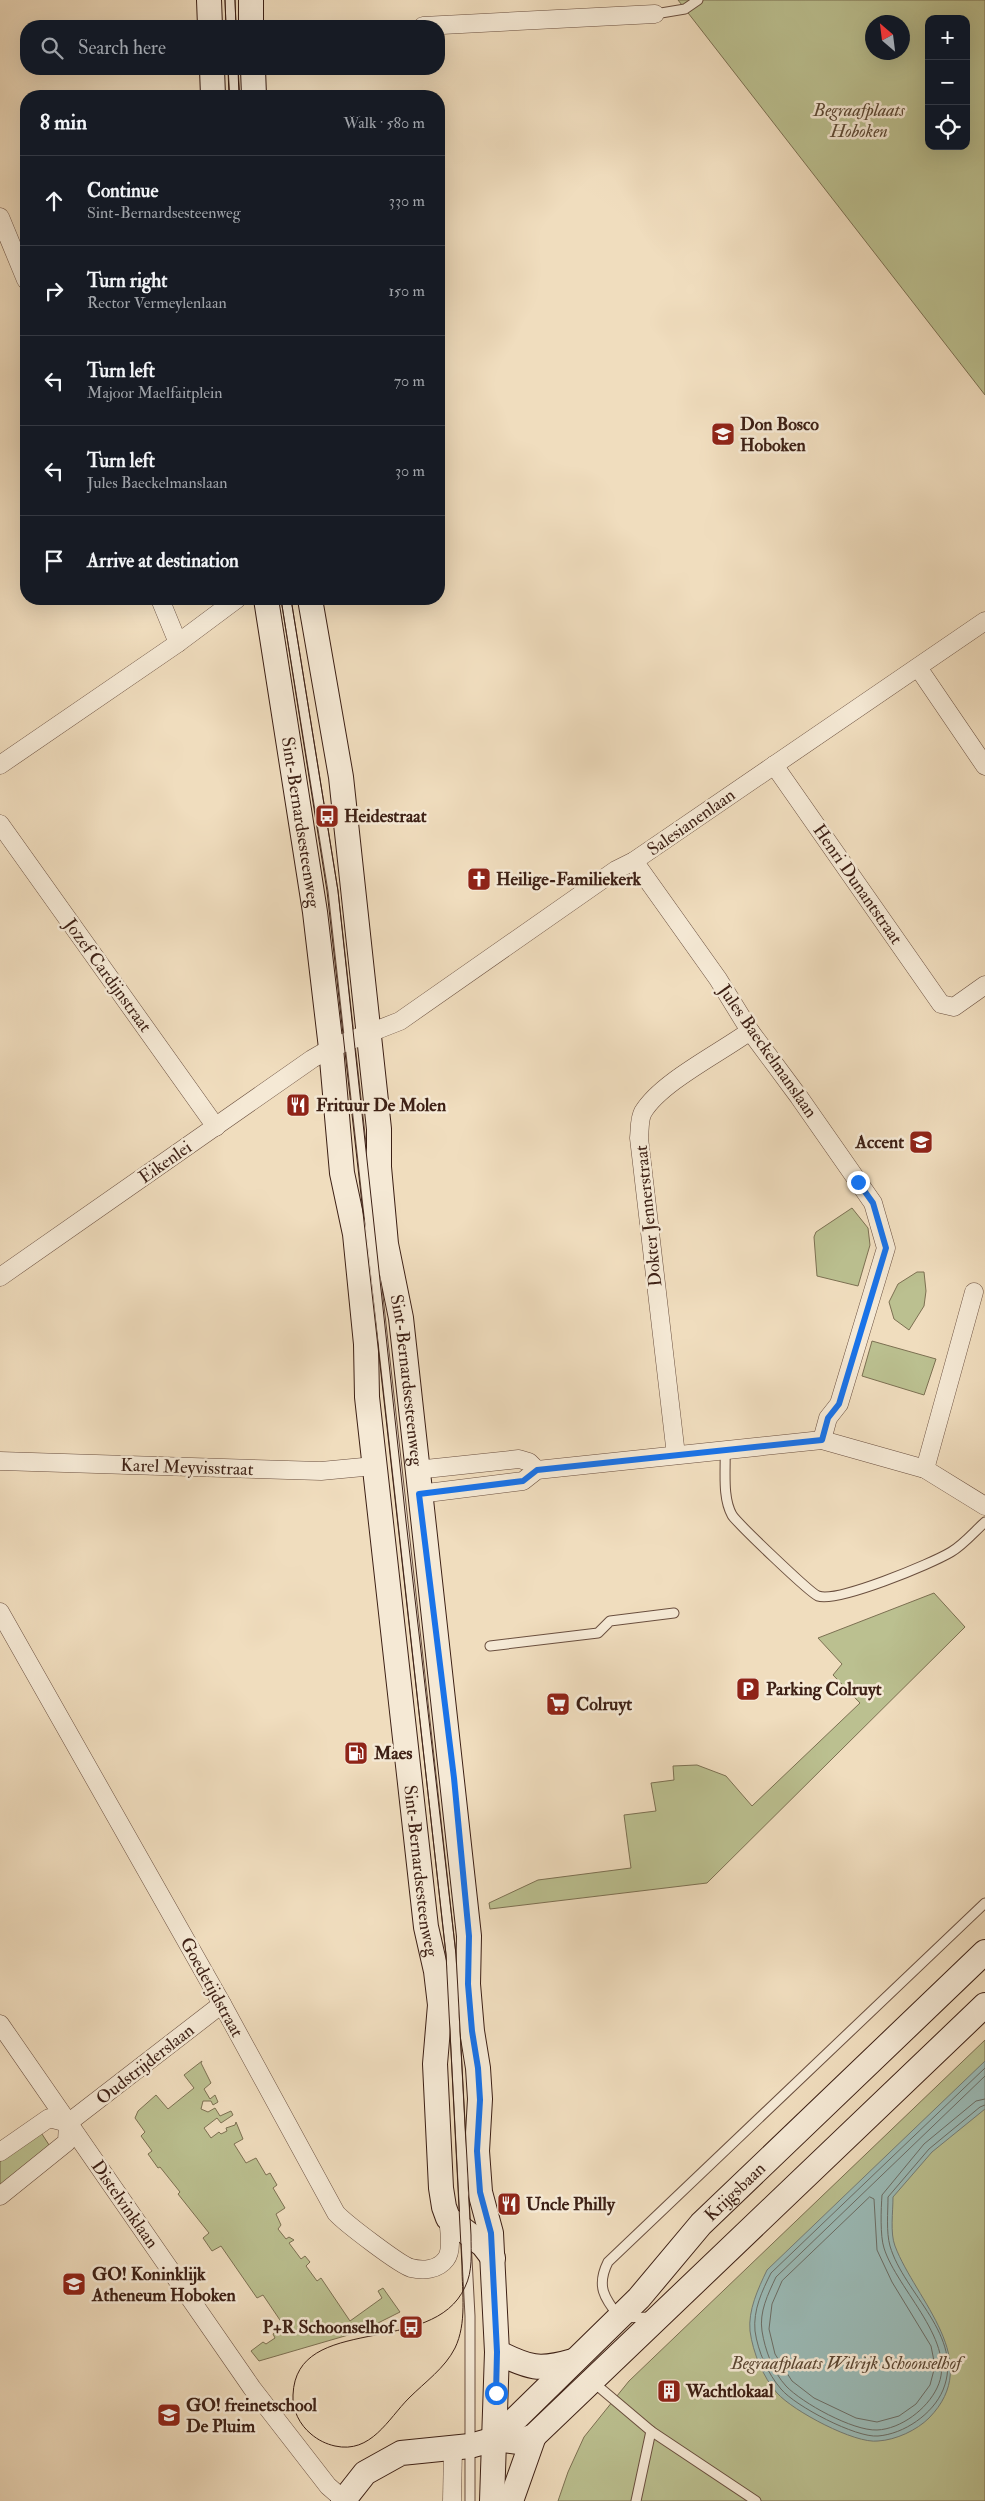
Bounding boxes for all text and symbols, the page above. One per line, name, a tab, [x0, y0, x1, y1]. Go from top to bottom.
north arrow	[865, 15, 910, 60]
map controls	[925, 15, 970, 150]
button: +	[925, 15, 970, 60]
search box	[20, 20, 445, 75]
icon: search	[38, 34, 66, 62]
text: Search here	[78, 36, 166, 60]
button: −	[925, 60, 970, 105]
park label: Begraafplaats Hoboken	[812, 99, 906, 143]
button: locate	[925, 105, 970, 150]
text: 8 min	[40, 109, 87, 136]
text: Walk · 580 m	[343, 113, 425, 133]
text: Continue	[87, 179, 158, 203]
icon: ahead	[40, 187, 68, 215]
text: 330 m	[389, 191, 425, 211]
text: Sint-Bernardsesteenweg	[87, 203, 241, 223]
text: Turn right	[87, 269, 167, 293]
icon: right	[40, 277, 68, 305]
text: 150 m	[388, 281, 425, 301]
text: Rector Vermeylenlaan	[87, 293, 227, 313]
text: Turn left	[87, 359, 155, 383]
icon: left	[40, 367, 68, 395]
text: 70 m	[394, 371, 425, 391]
text: Majoor Maelfaitplein	[87, 383, 222, 403]
place label: Don Bosco Hoboken	[740, 413, 819, 457]
school or university icon: Don Bosco Hoboken	[710, 421, 736, 447]
text: Turn left	[87, 449, 155, 473]
icon: left	[40, 457, 68, 485]
text: 30 m	[395, 461, 425, 481]
text: Jules Baeckelmanslaan	[87, 473, 228, 493]
icon: arrive	[40, 547, 68, 575]
text: Arrive at destination	[87, 549, 239, 573]
street label: Sint-Bernardsesteenweg	[276, 735, 325, 911]
street label: Salesianenlaan	[643, 784, 740, 861]
bus stop icon: Heidestraat	[314, 803, 340, 829]
place label: Heidestraat	[344, 805, 427, 828]
street label: Henri Dunantstraat	[808, 820, 908, 949]
church icon: Heilige-Familiekerk	[466, 866, 492, 892]
place label: Heilige-Familiekerk	[496, 868, 642, 891]
street label: Jozef Cardijnstraat	[58, 913, 157, 1037]
street label: Jules Baeckelmanslaan	[712, 979, 822, 1123]
restaurant icon: Frituur De Molen	[285, 1092, 311, 1118]
place label: Frituur De Molen	[316, 1094, 447, 1117]
school or university icon: Accent	[908, 1129, 934, 1155]
place label: Accent	[855, 1131, 904, 1154]
street label: Eikenlei	[134, 1136, 197, 1189]
street label: Dokter Jennerstraat	[630, 1144, 667, 1288]
route end	[847, 1171, 870, 1194]
street label: Sint-Bernardsesteenweg	[384, 1292, 428, 1468]
street label: Karel Meyvisstraat	[120, 1454, 254, 1481]
parking icon: Parking Colruyt	[735, 1676, 761, 1702]
place label: Parking Colruyt	[766, 1678, 882, 1701]
supermarket icon: Colruyt	[545, 1691, 571, 1717]
place label: Colruyt	[576, 1693, 632, 1716]
fuel station icon: Maes	[343, 1740, 369, 1766]
place label: Maes	[373, 1742, 412, 1765]
street label: Sint-Bernardsesteenweg	[398, 1784, 444, 1960]
street label: Goedetijdstraat	[175, 1933, 249, 2041]
street label: Oudstrijderslaan	[92, 2019, 199, 2110]
street label: Distelvinklaan	[86, 2156, 163, 2253]
street label: Krijgsbaan	[700, 2157, 771, 2227]
restaurant icon: Uncle Philly	[496, 2191, 522, 2217]
place label: Uncle Philly	[526, 2193, 616, 2216]
place label: GO! Koninklijk Atheneum Hoboken	[91, 2263, 237, 2307]
school or university icon: GO! Koninklijk Atheneum Hoboken	[61, 2271, 87, 2297]
bus stop icon: P+R Schoonselhof	[398, 2314, 424, 2340]
place label: P+R Schoonselhof	[262, 2316, 397, 2339]
park label: Begraafplaats Wilrijk Schoonselhof	[730, 2352, 966, 2375]
building icon: Wachtlokaal	[656, 2378, 682, 2404]
place label: Wachtlokaal	[685, 2380, 774, 2403]
route start	[485, 2382, 508, 2405]
place label: GO! freinetschool De Pluim	[186, 2394, 317, 2438]
school or university icon: GO! freinetschool De Pluim	[156, 2402, 182, 2428]

